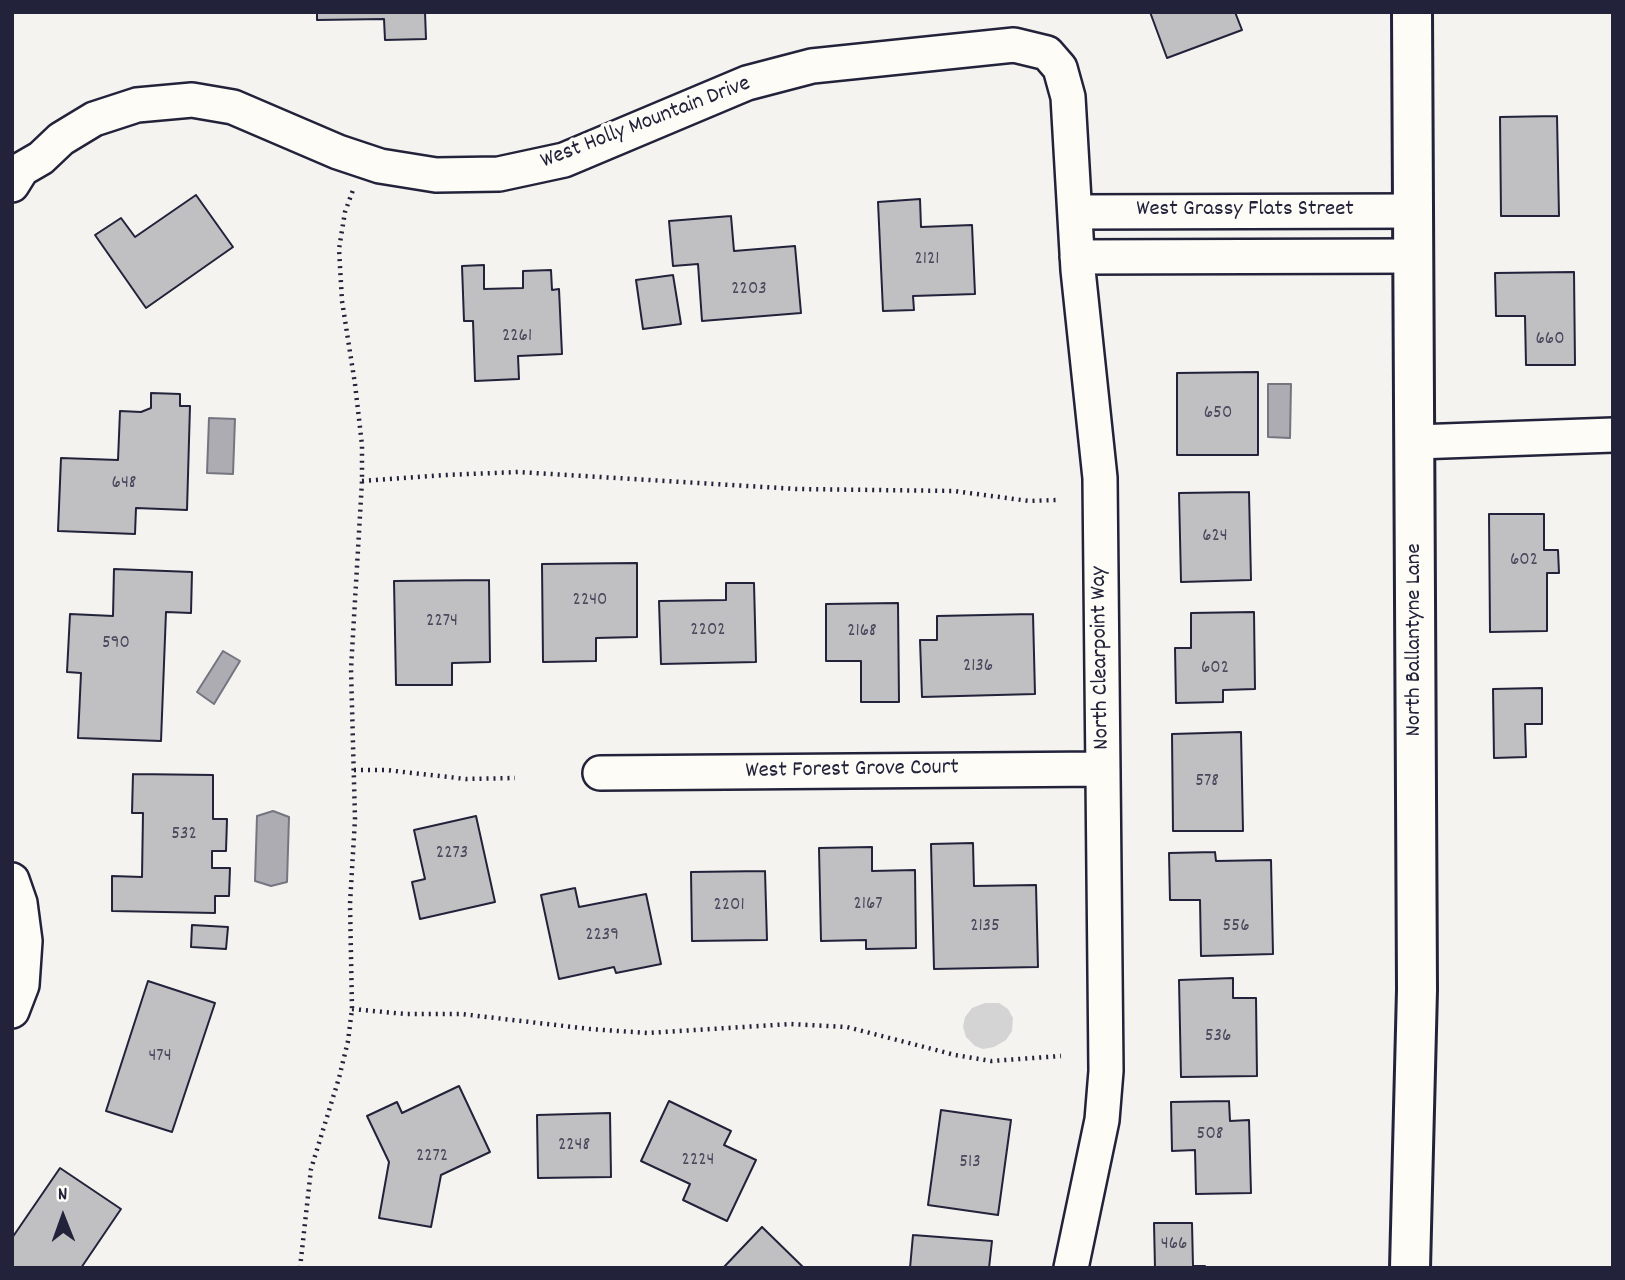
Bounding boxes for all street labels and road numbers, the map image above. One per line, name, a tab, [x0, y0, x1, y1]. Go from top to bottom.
street label: West Holly Mountain Drive	[537, 71, 755, 177]
street label: West Grassy Flats Street	[1136, 197, 1354, 225]
street label: North Ballantyne Lane	[1402, 543, 1430, 737]
street label: North Clearpoint Way	[1087, 566, 1117, 750]
street label: West Forest Grove Court	[745, 755, 959, 787]

